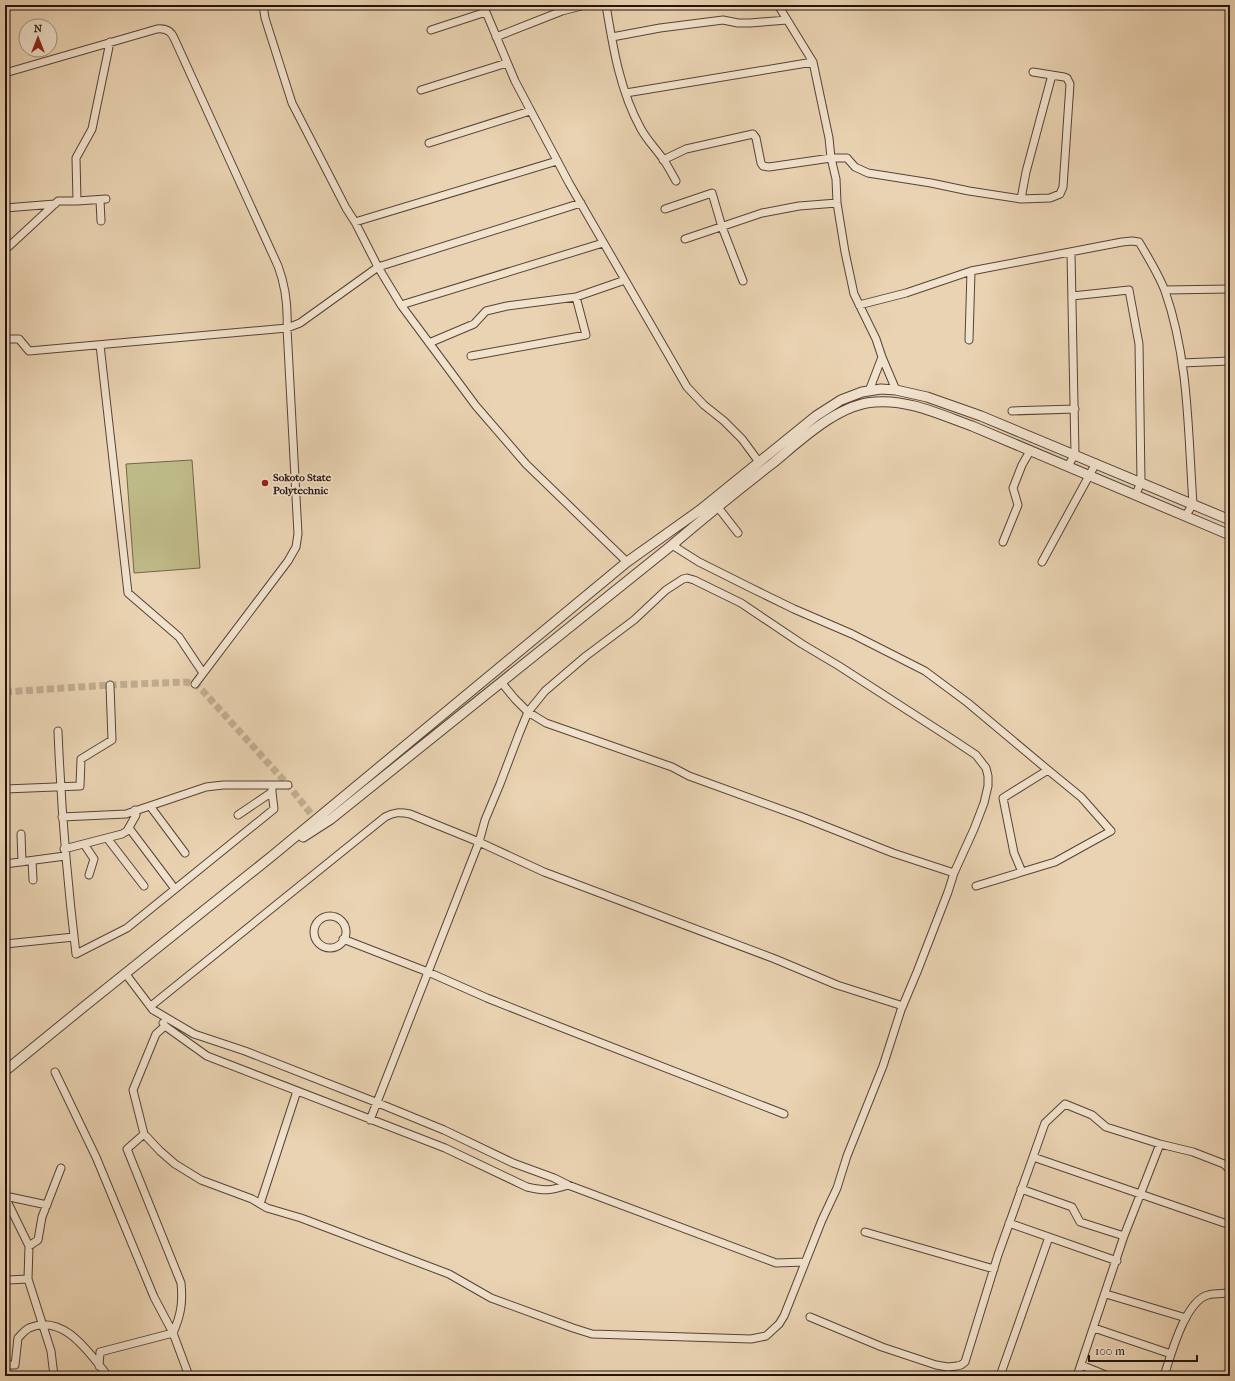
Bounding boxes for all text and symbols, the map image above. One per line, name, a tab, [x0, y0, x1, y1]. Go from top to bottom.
north arrow	[18, 18, 58, 58]
text: N	[34, 22, 43, 35]
place label: Sokoto State Polytechnic	[273, 471, 332, 497]
marker: Sokoto State Polytechnic	[260, 478, 270, 488]
scale bar	[1089, 1337, 1197, 1363]
text: 100 m	[1095, 1344, 1125, 1358]

